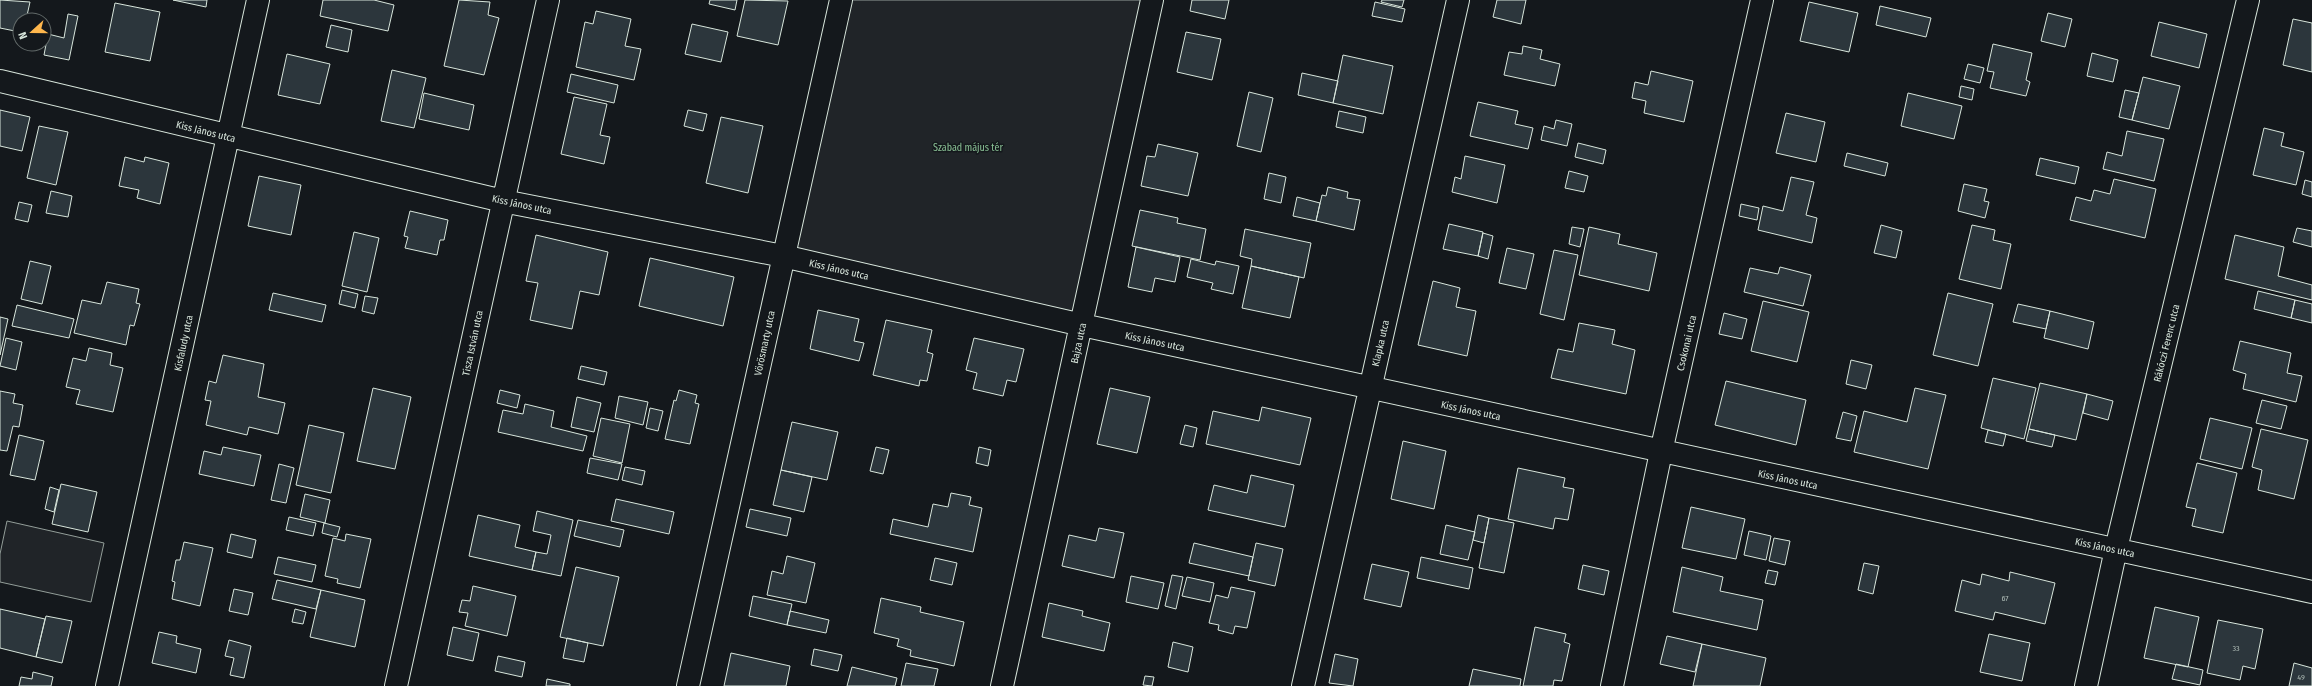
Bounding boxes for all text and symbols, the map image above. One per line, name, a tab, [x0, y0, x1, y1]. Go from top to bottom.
north arrow	[12, 12, 52, 52]
text: N	[16, 30, 30, 41]
street label: Kiss János utca	[175, 119, 237, 145]
park label: Szabad május tér	[933, 142, 1003, 154]
street label: Kiss János utca	[491, 193, 553, 217]
street label: Kiss János utca	[808, 257, 870, 283]
street label: Rákóczi Ferenc utca	[2152, 303, 2182, 383]
street label: Tisza István utca	[460, 309, 486, 377]
street label: Vörösmarty utca	[752, 309, 778, 377]
street label: Kisfaludy utca	[172, 314, 196, 372]
street label: Csokonai utca	[1675, 314, 1699, 372]
street label: Klapka utca	[1370, 319, 1392, 368]
street label: Bajza utca	[1069, 322, 1089, 365]
street label: Kiss János utca	[1124, 330, 1186, 354]
street label: Kiss János utca	[1440, 399, 1502, 423]
street label: Kiss János utca	[1757, 468, 1819, 492]
street label: Kiss János utca	[2074, 536, 2136, 560]
house number: 67	[2001, 594, 2009, 603]
house number: 33	[2232, 644, 2240, 653]
house number: 49	[2297, 673, 2305, 682]

